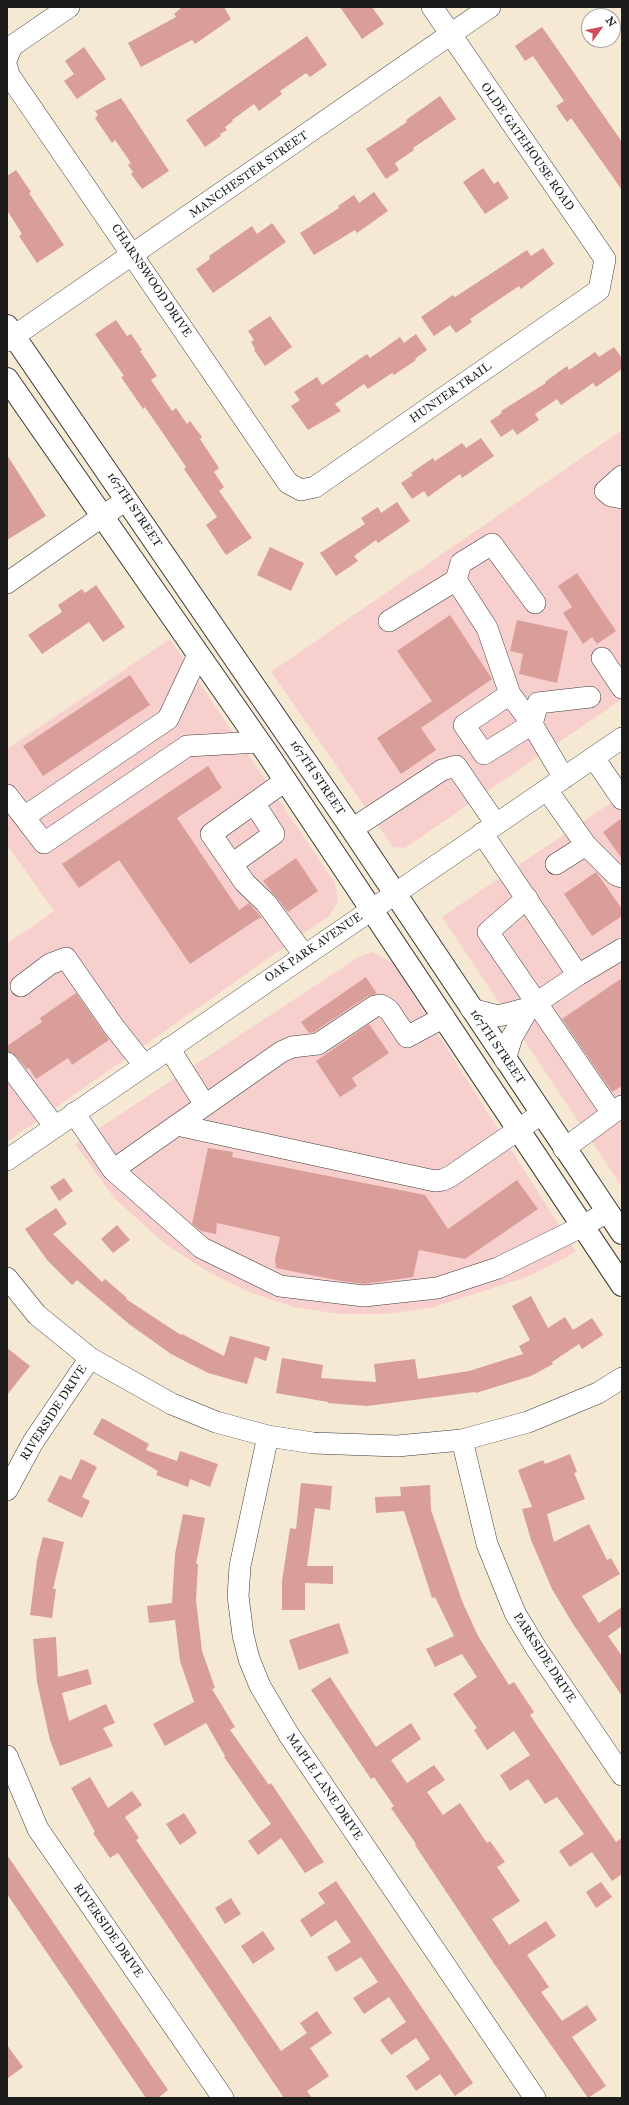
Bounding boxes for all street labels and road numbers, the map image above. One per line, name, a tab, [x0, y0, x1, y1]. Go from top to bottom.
street label: OLDE GATEHOUSE ROAD	[477, 80, 577, 214]
street label: MANCHESTER STREET	[187, 129, 311, 221]
street label: CHARNSWOOD DRIVE	[108, 222, 194, 340]
street label: HUNTER TRAIL	[407, 359, 495, 427]
street label: 167TH STREET	[104, 470, 164, 550]
street label: 167TH STREET	[287, 738, 347, 818]
street label: OAK PARK AVENUE	[262, 910, 366, 986]
street label: 167TH STREET	[467, 1007, 527, 1087]
street label: RIVERSIDE DRIVE	[18, 1362, 90, 1464]
street label: PARKSIDE DRIVE	[510, 1610, 578, 1706]
street label: MAPLE LANE DRIVE	[283, 1731, 365, 1843]
street label: RIVERSIDE DRIVE	[70, 1881, 146, 1981]

